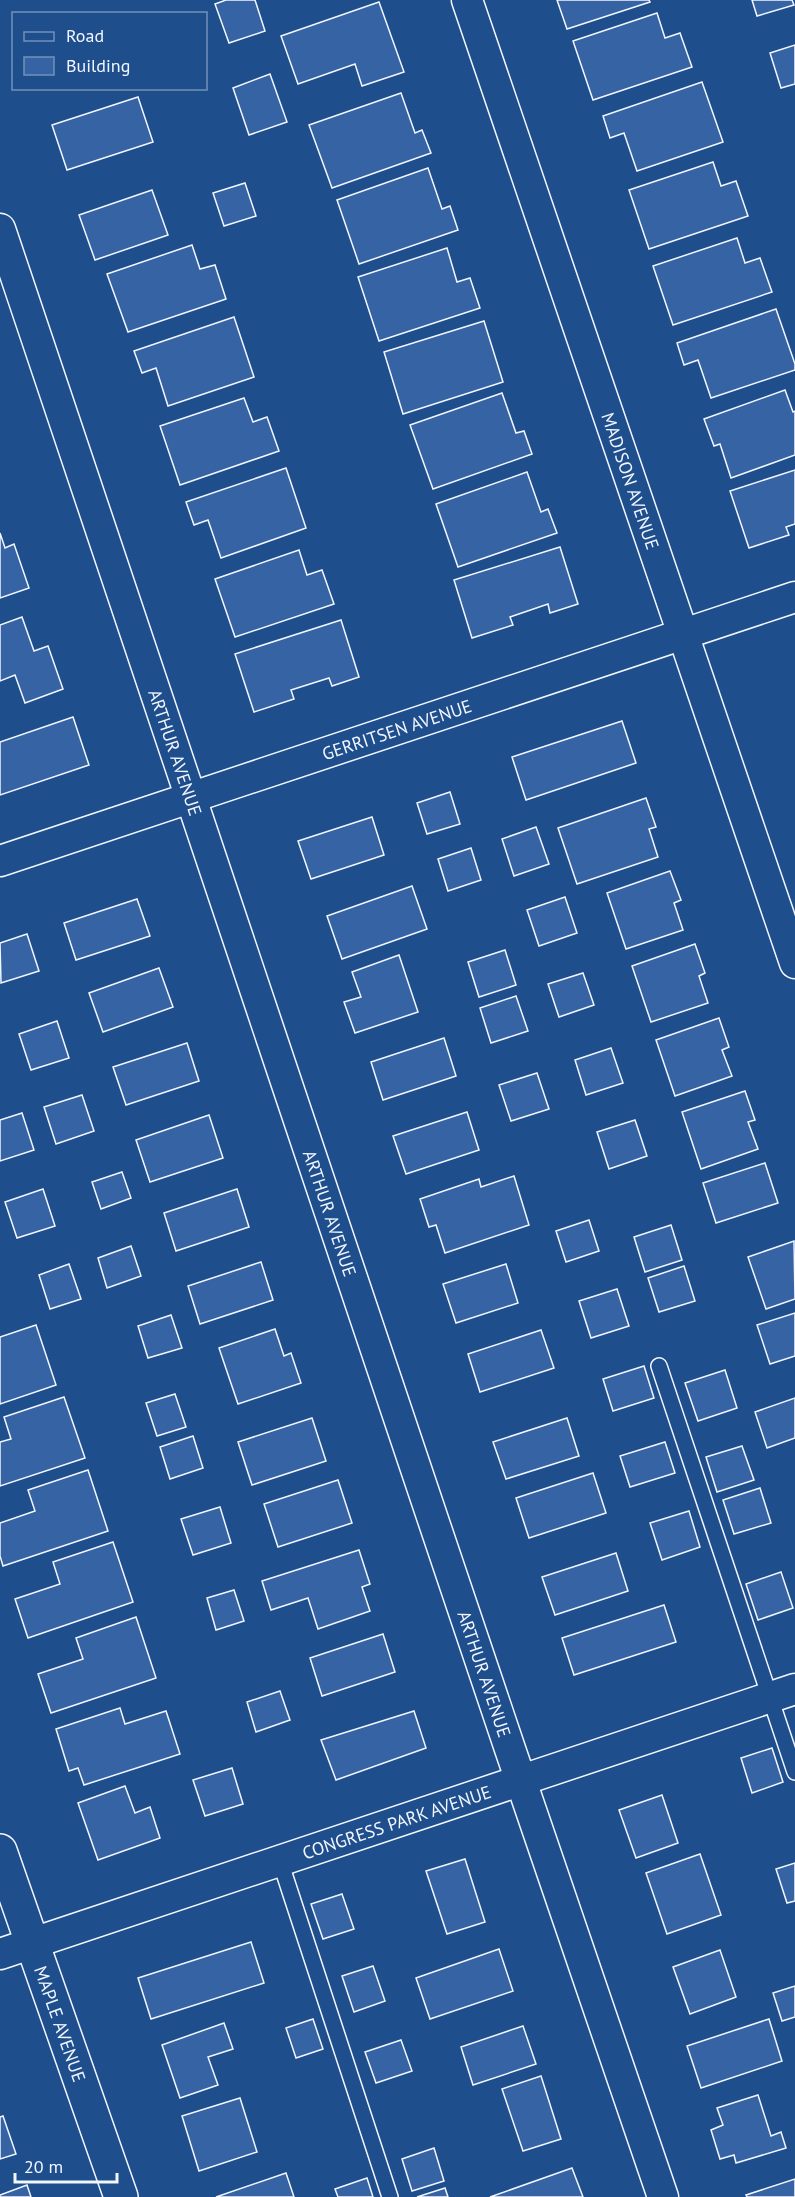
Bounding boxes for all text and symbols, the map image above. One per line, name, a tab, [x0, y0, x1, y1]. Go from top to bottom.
legend	[12, 12, 207, 90]
text: Road	[66, 24, 104, 47]
text: Building	[66, 54, 130, 77]
street label: MADISON AVENUE	[597, 409, 665, 552]
street label: ARTHUR AVENUE	[144, 686, 208, 819]
street label: GERRITSEN AVENUE	[319, 694, 474, 765]
street label: ARTHUR AVENUE	[298, 1147, 362, 1279]
street label: ARTHUR AVENUE	[453, 1608, 517, 1740]
street label: CONGRESS PARK AVENUE	[299, 1780, 494, 1864]
street label: MAPLE AVENUE	[30, 1963, 91, 2085]
scale bar	[15, 2146, 117, 2184]
text: 20 m	[24, 2155, 63, 2178]

